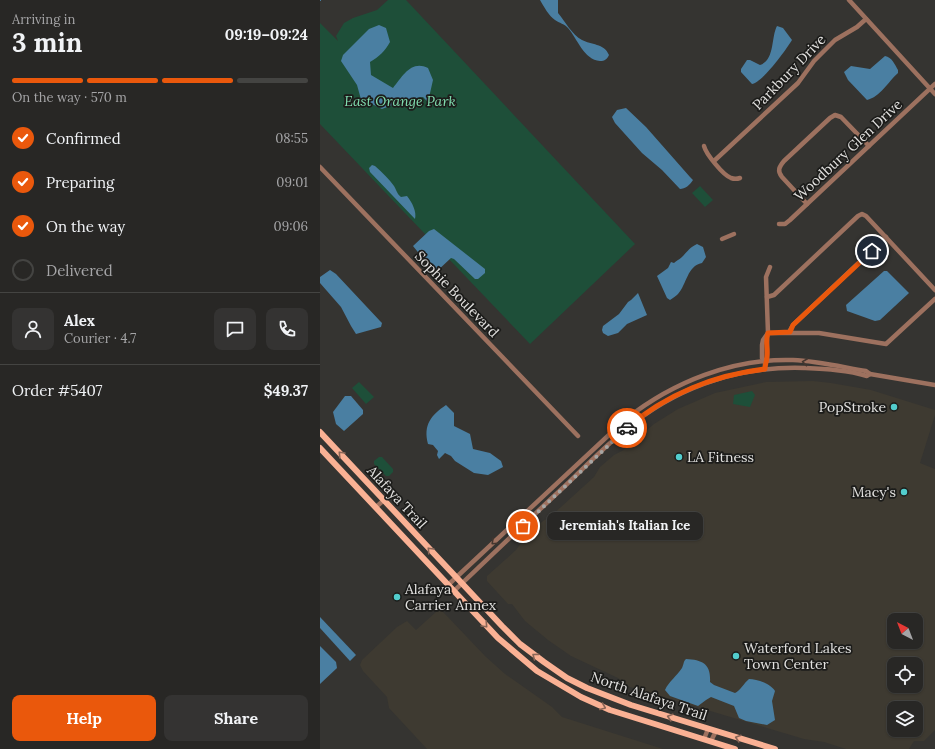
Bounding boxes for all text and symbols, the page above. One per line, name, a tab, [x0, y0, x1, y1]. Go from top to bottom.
text: Arriving in	[12, 11, 75, 28]
text: 09:19–09:24	[225, 25, 308, 44]
text: 3 min	[12, 26, 82, 59]
street label: Parkbury Drive	[748, 30, 830, 114]
text: On the way · 570 m	[12, 89, 127, 106]
park label: East Orange Park	[344, 92, 456, 110]
street label: Woodbury Glen Drive	[790, 95, 906, 205]
icon: check	[12, 127, 34, 149]
text: Confirmed	[46, 129, 121, 148]
text: 08:55	[275, 130, 308, 147]
icon: check	[12, 171, 34, 193]
text: Preparing	[46, 173, 114, 192]
text: 09:01	[276, 174, 308, 191]
icon: check	[12, 215, 34, 237]
text: On the way	[46, 217, 125, 236]
text: 09:06	[274, 218, 308, 235]
pin	[855, 234, 889, 268]
icon: home	[861, 240, 883, 262]
street label: Sophie Boulevard	[411, 247, 503, 341]
text: Delivered	[46, 261, 113, 280]
button: person	[12, 308, 54, 350]
button: chat	[214, 308, 256, 350]
button: phone	[266, 308, 308, 350]
text: Alex	[64, 311, 95, 330]
text: Courier · 4.7	[64, 330, 136, 347]
one-way arrow	[802, 358, 809, 367]
text: Order #5407	[12, 381, 103, 400]
text: $49.37	[264, 381, 308, 400]
place label: PopStroke	[819, 398, 886, 416]
marker: PopStroke	[889, 402, 899, 412]
courier	[607, 408, 647, 448]
icon: car	[616, 417, 638, 439]
place label: LA Fitness	[687, 448, 754, 466]
one-way arrow	[339, 451, 346, 459]
marker: LA Fitness	[674, 452, 684, 462]
street label: Alafaya Trail	[363, 461, 431, 532]
place label: Macy's	[852, 483, 896, 501]
marker: Macy's	[899, 487, 909, 497]
pin	[506, 509, 540, 543]
callout: Jeremiah's Italian Ice	[547, 512, 703, 540]
icon: bag	[512, 515, 534, 537]
text: Jeremiah's Italian Ice	[560, 517, 690, 534]
one-way arrow	[491, 538, 499, 545]
one-way arrow	[428, 547, 435, 554]
place label: Alafaya Carrier Annex	[404, 580, 497, 614]
marker: Alafaya Carrier Annex	[392, 592, 402, 602]
north arrow	[887, 613, 923, 649]
map controls	[887, 613, 923, 737]
one-way arrow	[480, 620, 488, 628]
place label: Waterford Lakes Town Center	[744, 639, 852, 673]
marker: Waterford Lakes Town Center	[731, 651, 741, 661]
one-way arrow	[533, 654, 540, 661]
button: locate	[887, 657, 923, 693]
street label: North Alafaya Trail	[588, 668, 710, 724]
button: Help	[12, 695, 156, 741]
button: Share	[164, 695, 308, 741]
button: layers	[887, 701, 923, 737]
one-way arrow	[599, 702, 606, 710]
one-way arrow	[667, 713, 674, 722]
one-way arrow	[734, 734, 741, 743]

